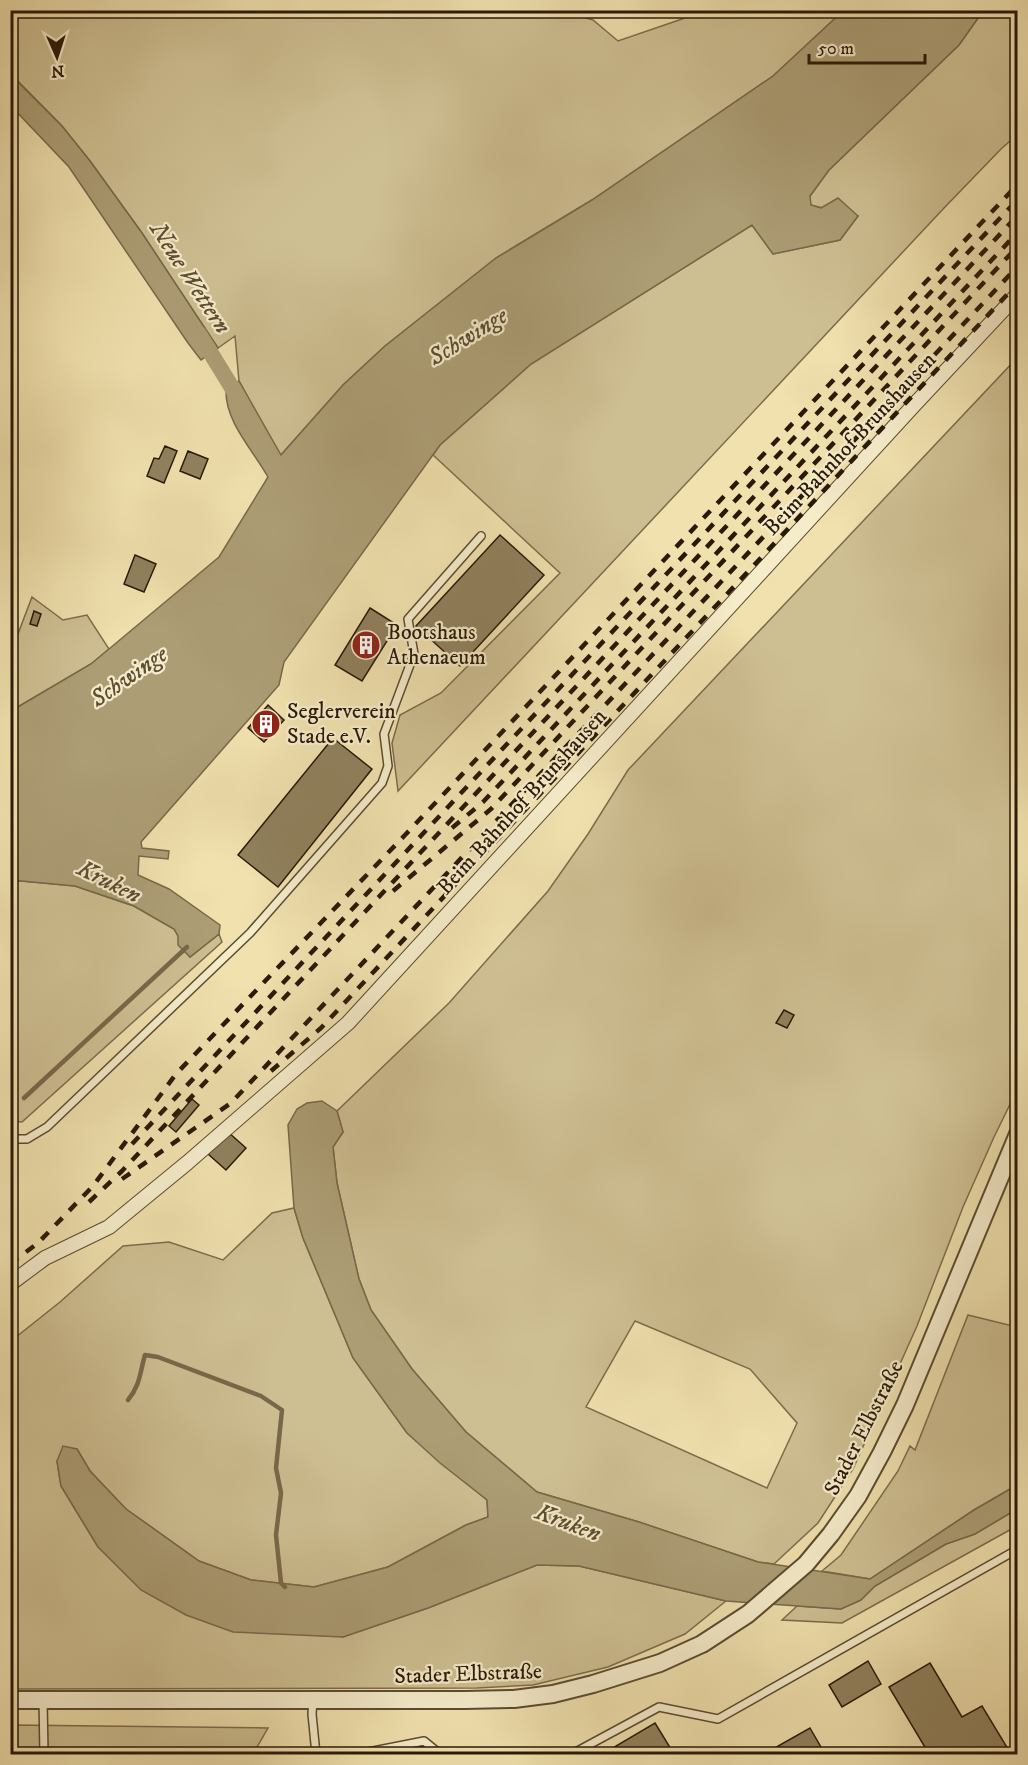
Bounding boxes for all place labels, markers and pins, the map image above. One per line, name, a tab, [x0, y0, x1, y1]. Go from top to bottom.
place label: Bootshaus Athenaeum	[387, 619, 486, 671]
building icon: Bootshaus Athenaeum	[350, 629, 382, 661]
place label: Seglerverein Stade e.V.	[287, 698, 396, 750]
building icon: Seglerverein Stade e.V.	[250, 708, 282, 740]

